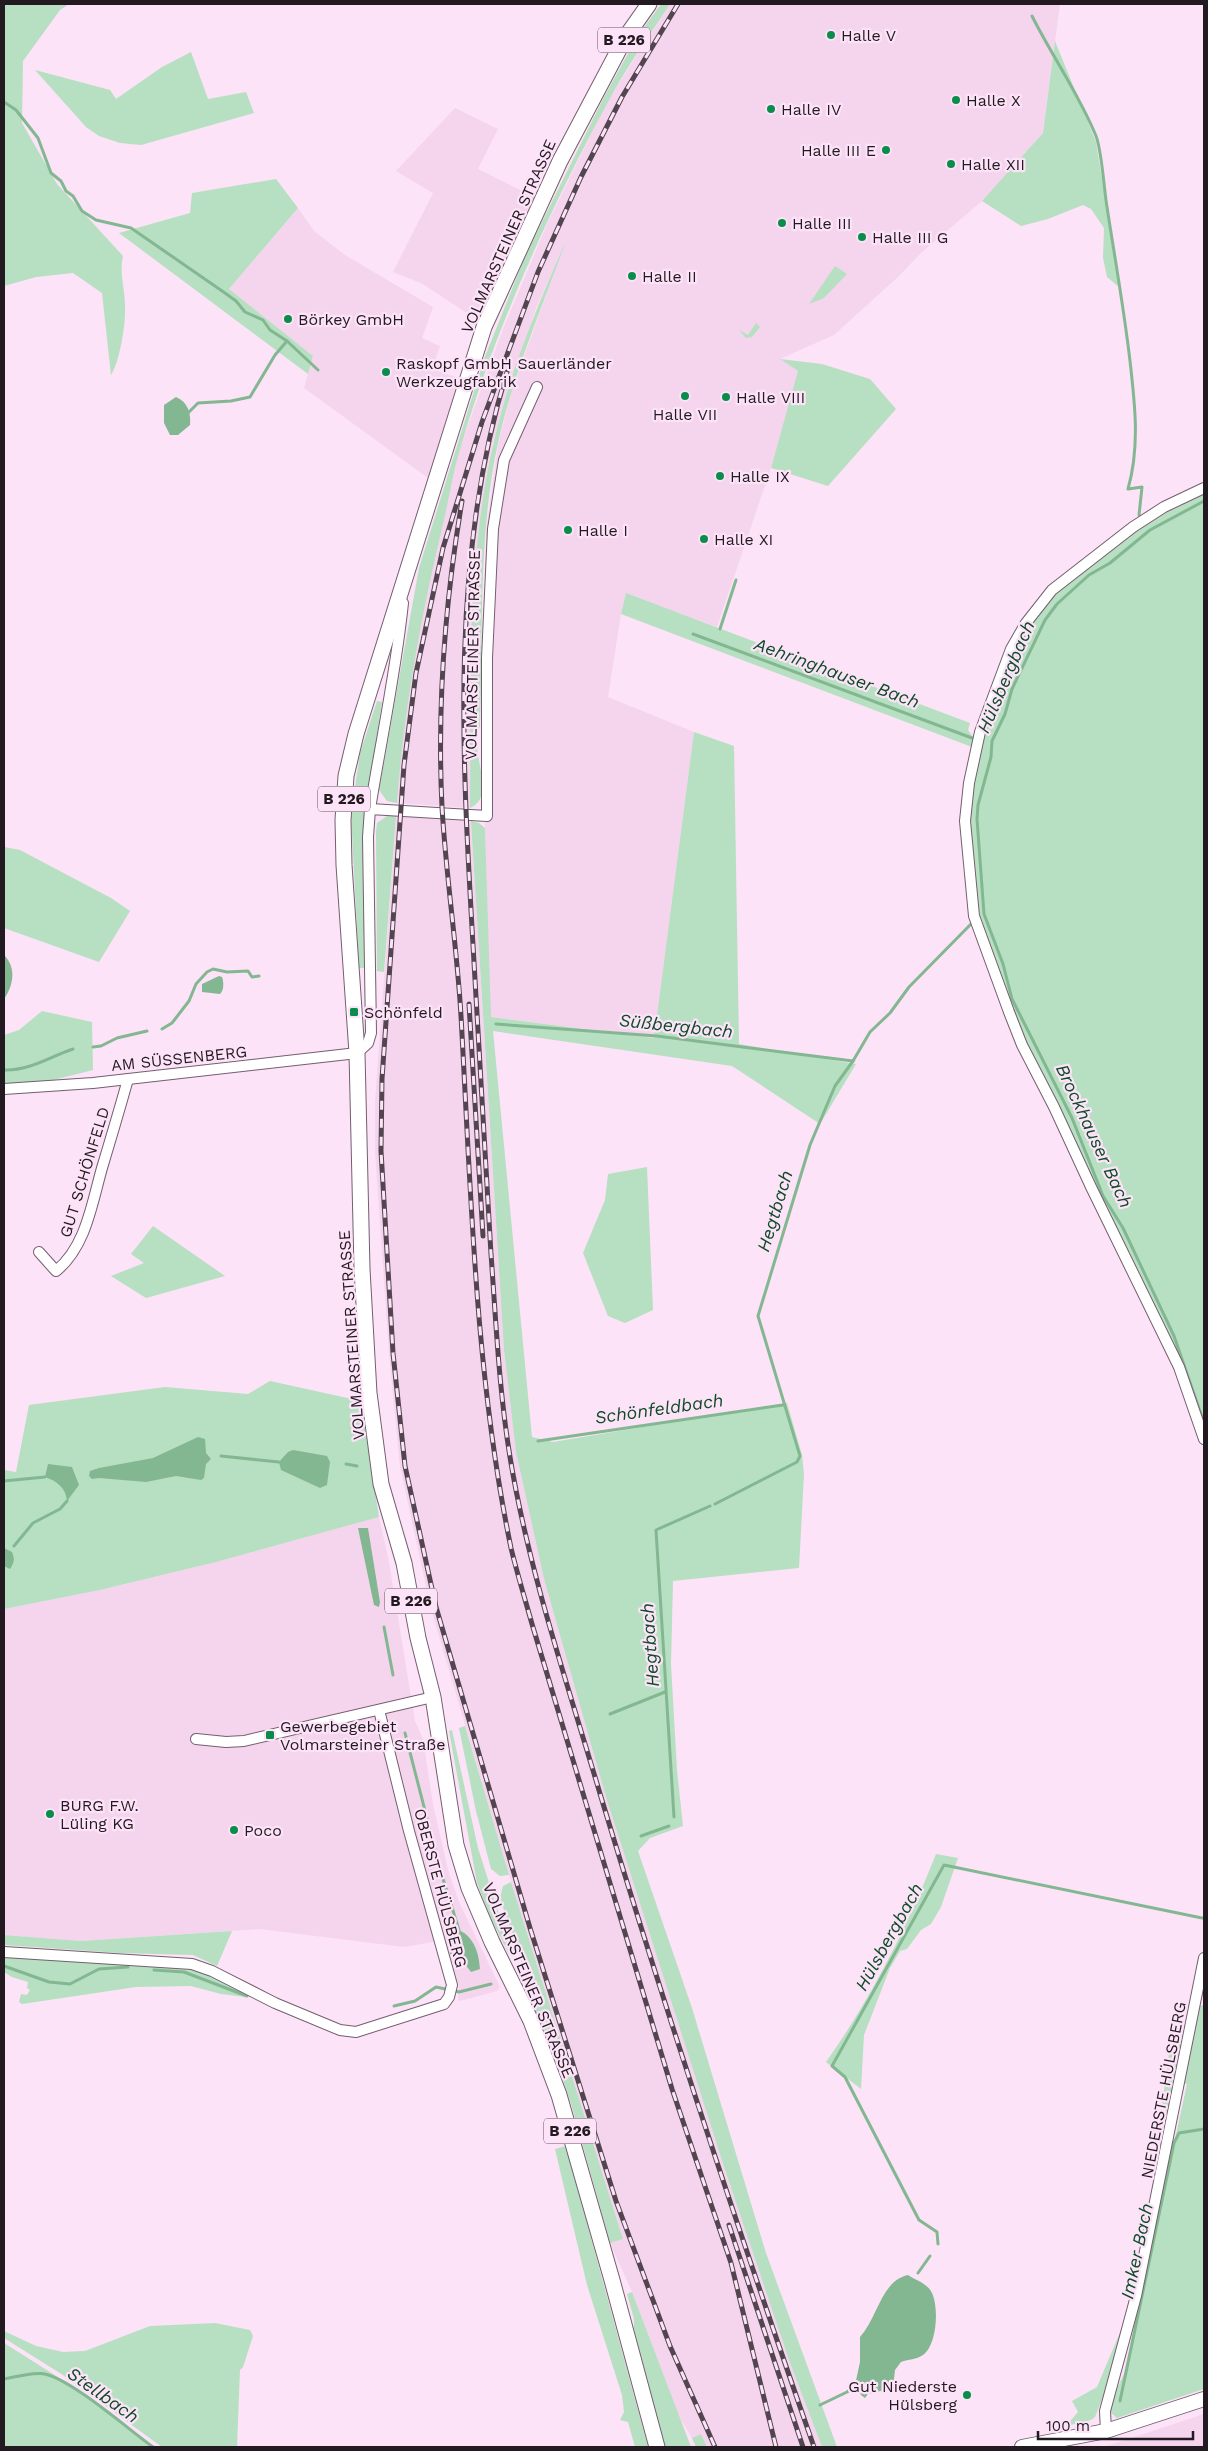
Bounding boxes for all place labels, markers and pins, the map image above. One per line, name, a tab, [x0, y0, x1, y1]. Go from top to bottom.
place label: Halle V	[841, 26, 896, 45]
marker: Halle V	[825, 29, 837, 41]
place label: Halle X	[966, 91, 1021, 110]
marker: Halle X	[950, 94, 962, 106]
place label: Halle IV	[781, 100, 841, 119]
marker: Halle IV	[765, 103, 777, 115]
place label: Halle III E	[801, 141, 876, 160]
marker: Halle III E	[880, 144, 892, 156]
place label: Halle XII	[961, 155, 1025, 174]
marker: Halle XII	[945, 158, 957, 170]
place label: Halle III	[792, 214, 851, 233]
marker: Halle III	[776, 217, 788, 229]
place label: Halle III G	[872, 228, 948, 247]
marker: Halle III G	[856, 231, 868, 243]
place label: Halle II	[642, 267, 697, 286]
marker: Halle II	[626, 270, 638, 282]
place label: Börkey GmbH	[298, 310, 404, 329]
marker: Börkey GmbH	[282, 313, 294, 325]
place label: Raskopf GmbH Sauerländer Werkzeugfabrik	[396, 354, 612, 391]
marker: Raskopf GmbH Sauerländer Werkzeugfabrik	[380, 366, 392, 378]
place label: Halle VIII	[736, 388, 805, 407]
marker: Halle VII	[679, 390, 691, 402]
marker: Halle VIII	[720, 391, 732, 403]
place label: Halle VII	[653, 405, 717, 424]
place label: Halle IX	[730, 467, 790, 486]
marker: Halle IX	[714, 470, 726, 482]
place label: Halle I	[578, 521, 628, 540]
marker: Halle I	[562, 524, 574, 536]
place label: Halle XI	[714, 530, 773, 549]
marker: Halle XI	[698, 533, 710, 545]
place label: Schönfeld	[364, 1003, 443, 1022]
marker: Schönfeld	[348, 1006, 360, 1018]
place label: Gewerbegebiet Volmarsteiner Straße	[280, 1717, 445, 1754]
marker: Gewerbegebiet Volmarsteiner Straße	[264, 1729, 276, 1741]
place label: BURG F.W. Lüling KG	[60, 1796, 139, 1833]
marker: BURG F.W. Lüling KG	[44, 1808, 56, 1820]
place label: Poco	[244, 1821, 282, 1840]
marker: Poco	[228, 1824, 240, 1836]
place label: Gut Niederste Hülsberg	[848, 2377, 957, 2414]
marker: Gut Niederste Hülsberg	[961, 2389, 973, 2401]

